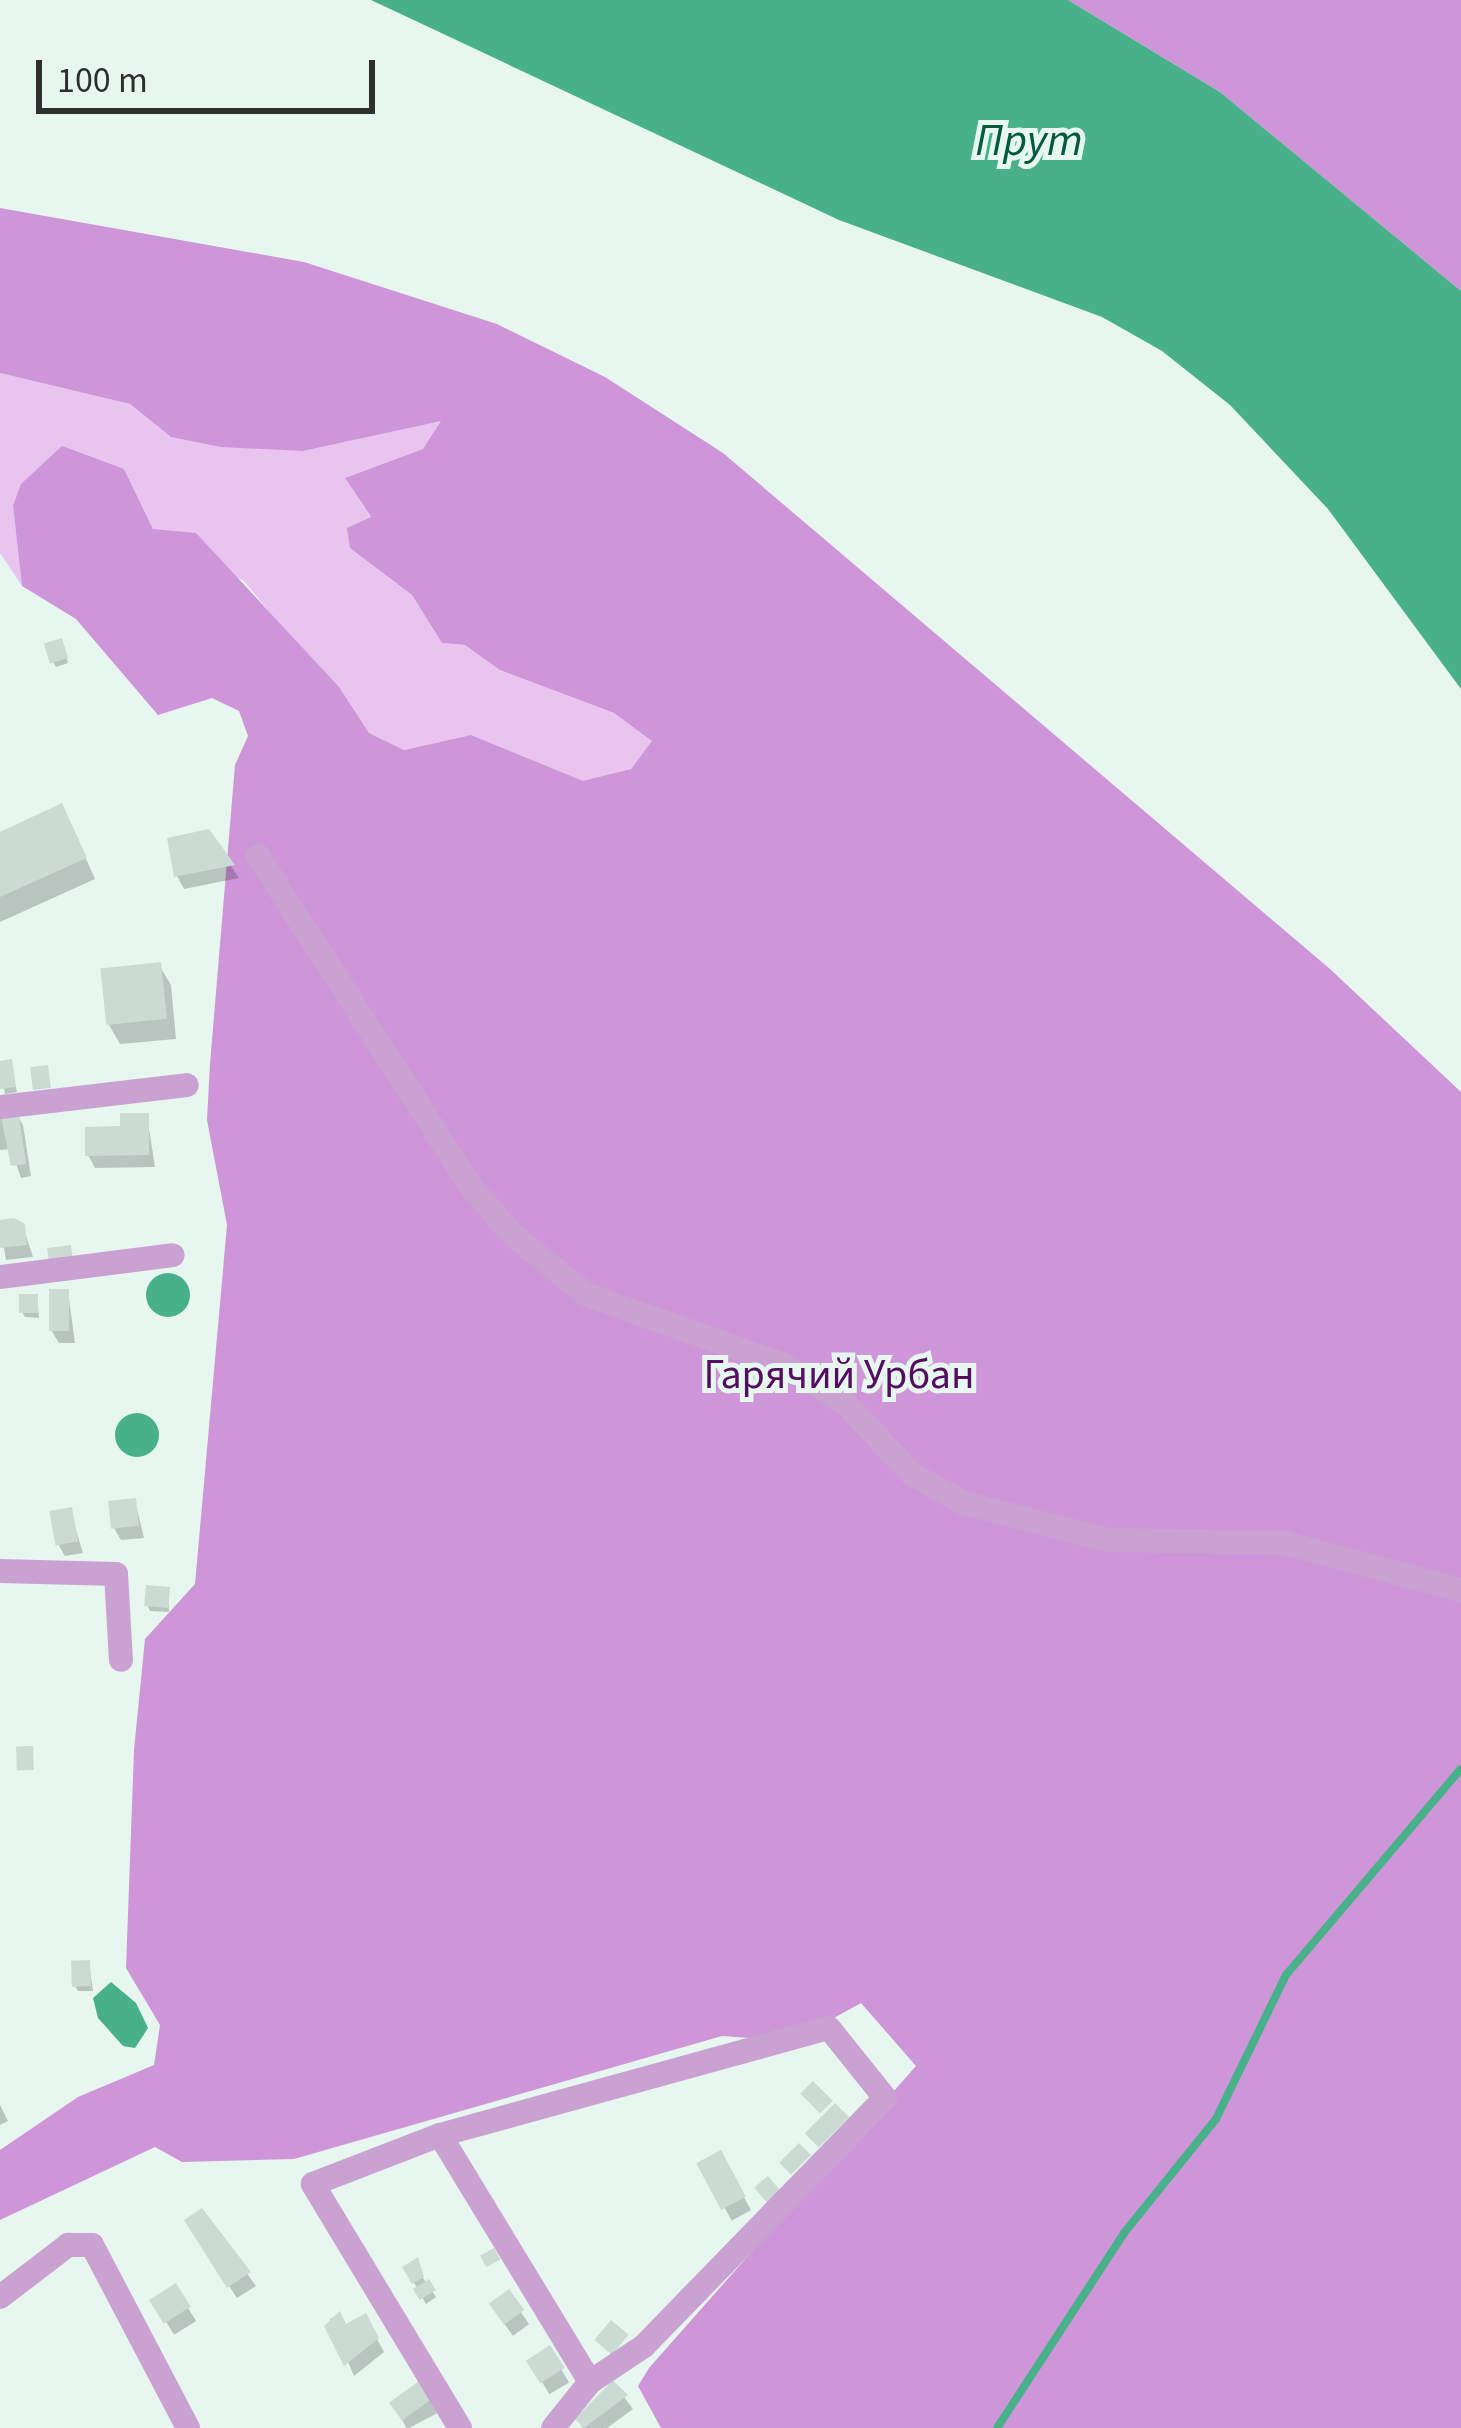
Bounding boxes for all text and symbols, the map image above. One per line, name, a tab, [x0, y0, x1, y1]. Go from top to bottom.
scale bar	[42, 36, 381, 110]
text: 100 m	[57, 55, 148, 106]
water label: Прут	[975, 115, 1083, 169]
park label: Гарячий Урбан	[703, 1350, 975, 1400]

